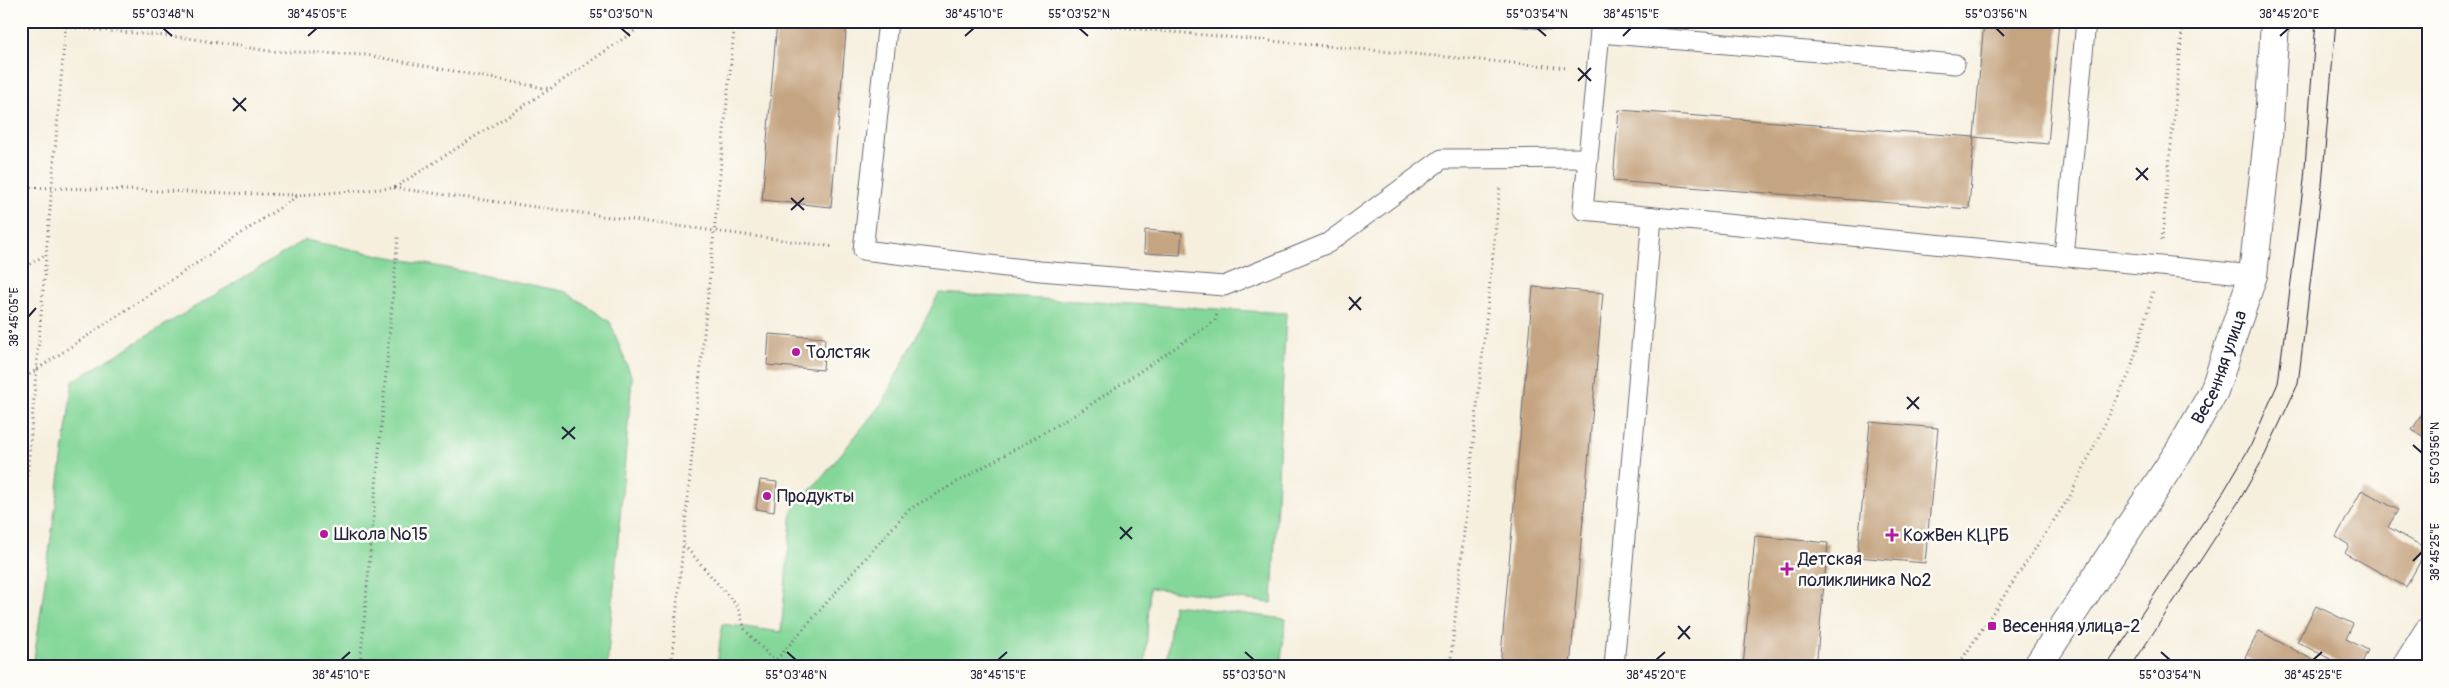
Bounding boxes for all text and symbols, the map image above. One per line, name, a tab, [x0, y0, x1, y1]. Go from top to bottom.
text: 55°03'48"N	[132, 7, 194, 22]
text: 38°45'05"E	[287, 7, 347, 22]
text: 55°03'50"N	[589, 7, 653, 22]
text: 38°45'10"E	[945, 7, 1003, 22]
text: 55°03'52"N	[1048, 7, 1110, 22]
text: 55°03'54"N	[1506, 7, 1568, 22]
text: 38°45'15"E	[1603, 7, 1659, 22]
text: 55°03'56"N	[1965, 7, 2027, 22]
text: 38°45'20"E	[2259, 7, 2319, 22]
text: 38°45'05"E	[7, 287, 22, 347]
street label: Весенняя улица	[2186, 307, 2252, 428]
place label: Толстяк	[806, 341, 871, 364]
marker: Толстяк	[790, 346, 802, 358]
text: 55°03'56"N	[2428, 422, 2443, 484]
place label: Продукты	[777, 485, 854, 508]
marker: Продукты	[761, 490, 773, 502]
place label: Школа №15	[334, 523, 428, 546]
text: 38°45'25"E	[2428, 523, 2443, 581]
place label: КожВен КЦРБ	[1903, 524, 2009, 547]
marker: Школа №15	[318, 528, 330, 540]
marker: КожВен КЦРБ	[1885, 528, 1899, 542]
place label: Детская поликлиника №2	[1797, 548, 1932, 592]
marker: Детская поликлиника №2	[1780, 562, 1794, 576]
place label: Весенняя улица-2	[2002, 615, 2140, 638]
marker: Весенняя улица-2	[1986, 620, 1998, 632]
text: 38°45'10"E	[312, 668, 370, 683]
text: 55°03'48"N	[765, 668, 827, 683]
text: 38°45'15"E	[970, 668, 1026, 683]
text: 55°03'50"N	[1222, 668, 1286, 683]
text: 38°45'20"E	[1626, 668, 1686, 683]
text: 55°03'54"N	[2139, 668, 2201, 683]
text: 38°45'25"E	[2284, 668, 2342, 683]

